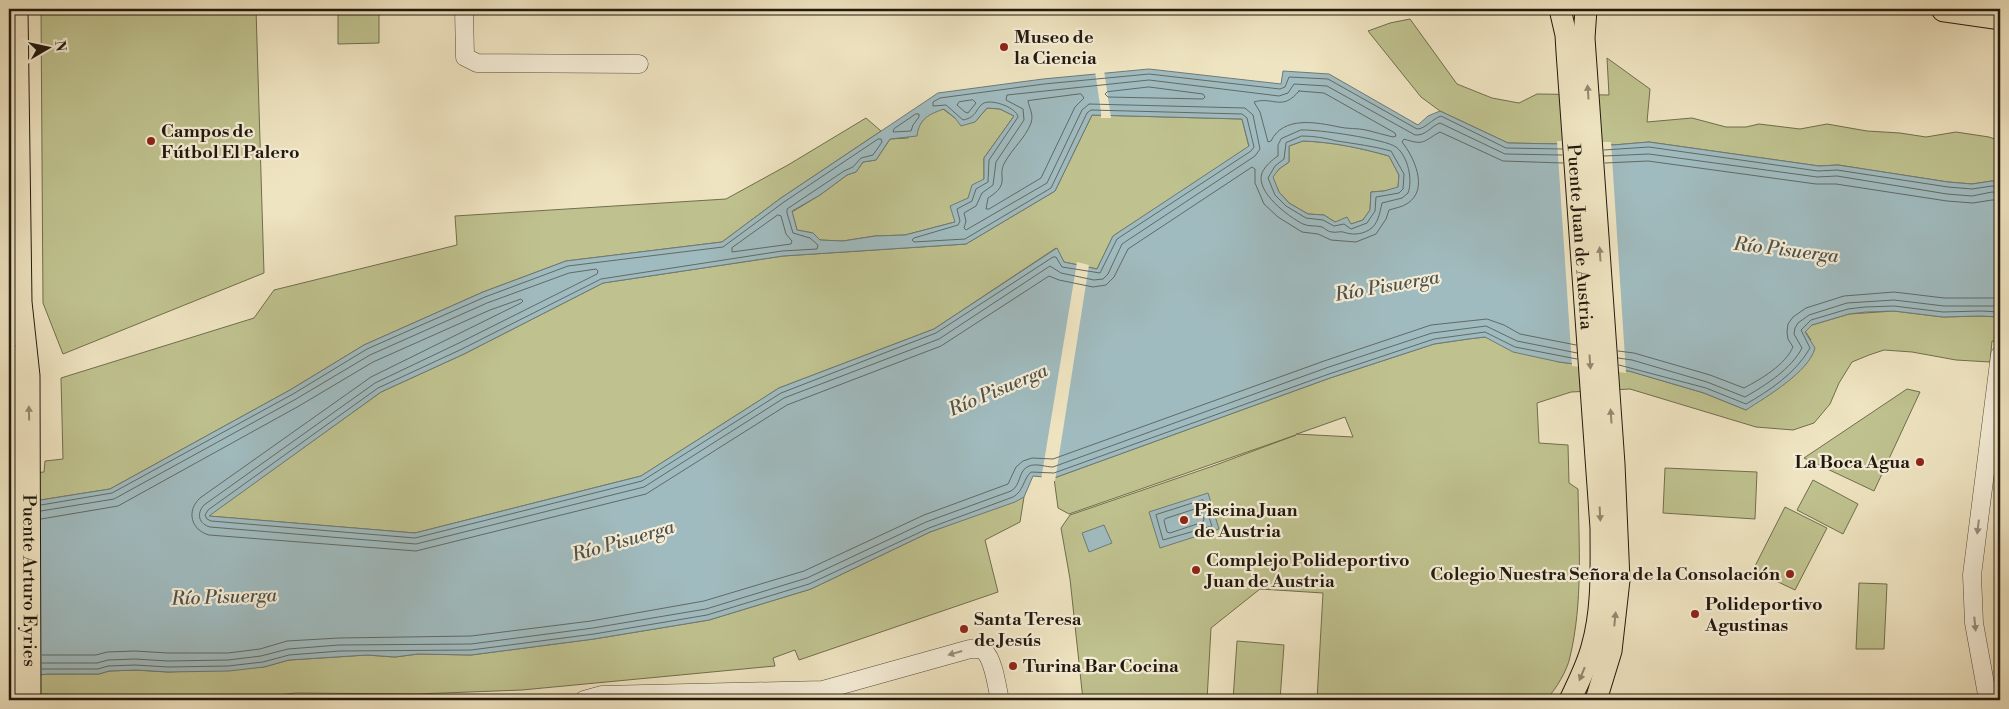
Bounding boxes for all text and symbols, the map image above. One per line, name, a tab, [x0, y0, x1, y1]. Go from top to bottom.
north arrow	[22, 22, 72, 72]
place label: Museo de la Ciencia	[1014, 26, 1097, 70]
text: N	[50, 39, 70, 53]
marker: Museo de la Ciencia	[998, 41, 1010, 53]
one-way arrow	[1584, 83, 1592, 99]
place label: Campos de Fútbol El Palero	[161, 120, 300, 164]
marker: Campos de Fútbol El Palero	[145, 135, 157, 147]
street label: Puente Juan de Austria	[1562, 143, 1598, 331]
water label: Río Pisuerga	[1731, 232, 1840, 268]
one-way arrow	[1595, 245, 1603, 261]
water label: Río Pisuerga	[1332, 265, 1442, 307]
one-way arrow	[1586, 355, 1594, 371]
water label: Río Pisuerga	[944, 358, 1052, 422]
one-way arrow	[25, 405, 33, 421]
one-way arrow	[1607, 407, 1615, 423]
place label: La Boca Agua	[1795, 451, 1910, 474]
marker: La Boca Agua	[1914, 456, 1926, 468]
street label: Puente Arturo Eyries	[18, 494, 41, 667]
place label: Piscina Juan de Austria	[1194, 499, 1298, 543]
one-way arrow	[1596, 506, 1604, 522]
marker: Piscina Juan de Austria	[1178, 514, 1190, 526]
water label: Río Pisuerga	[568, 515, 677, 567]
one-way arrow	[1974, 520, 1982, 536]
place label: Complejo Polideportivo Juan de Austria	[1203, 549, 1410, 593]
place label: Colegio Nuestra Señora de la Consolación	[1430, 563, 1780, 586]
marker: Complejo Polideportivo Juan de Austria	[1190, 564, 1202, 576]
marker: Colegio Nuestra Señora de la Consolación	[1784, 568, 1796, 580]
water label: Río Pisuerga	[170, 583, 278, 611]
place label: Polideportivo Agustinas	[1704, 593, 1823, 637]
place label: Santa Teresa de Jesús	[974, 608, 1082, 652]
marker: Polideportivo Agustinas	[1689, 608, 1701, 620]
one-way arrow	[1611, 611, 1619, 627]
one-way arrow	[1971, 616, 1979, 632]
marker: Santa Teresa de Jesús	[958, 623, 970, 635]
one-way arrow	[947, 650, 962, 658]
place label: Turina Bar Cocina	[1023, 655, 1179, 678]
marker: Turina Bar Cocina	[1007, 660, 1019, 672]
one-way arrow	[1578, 667, 1586, 682]

